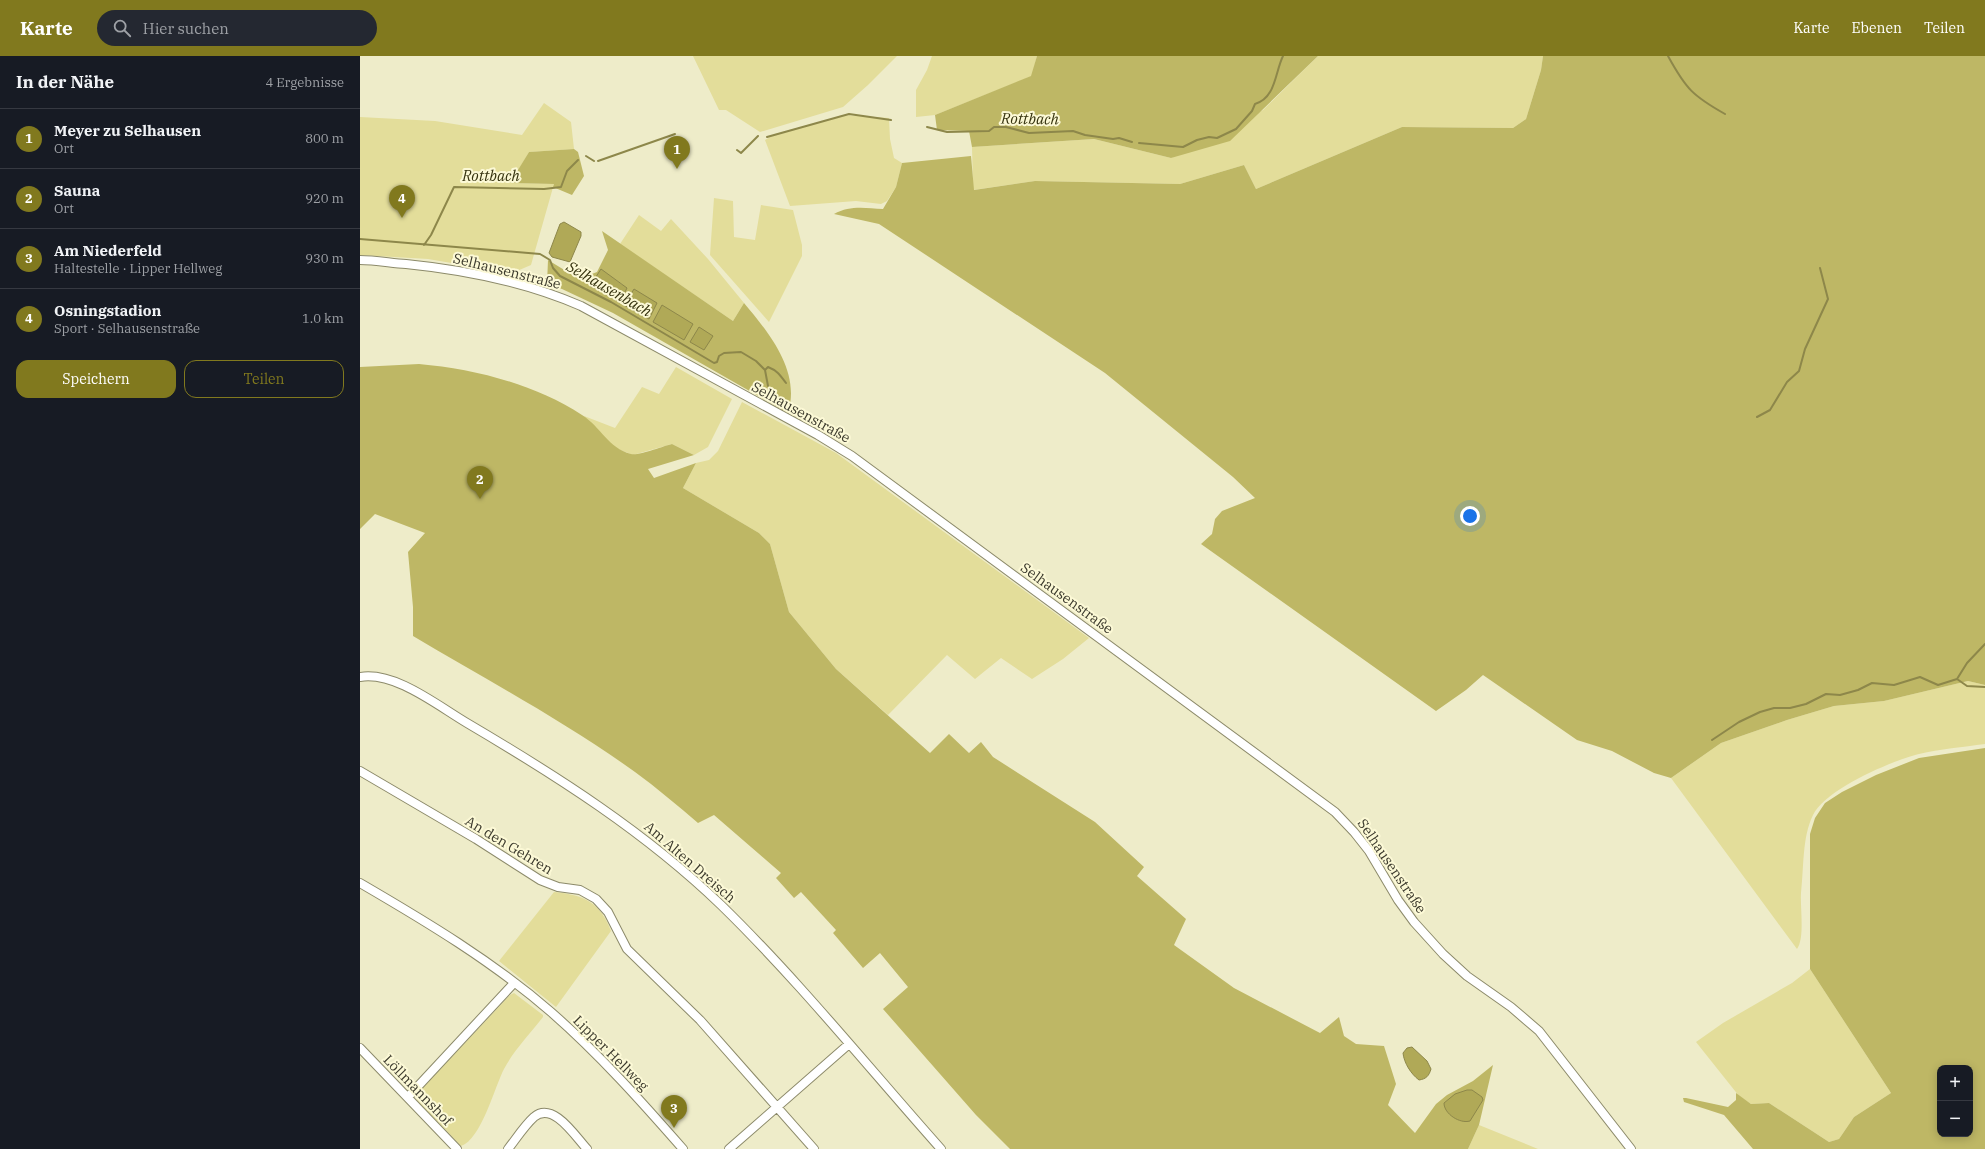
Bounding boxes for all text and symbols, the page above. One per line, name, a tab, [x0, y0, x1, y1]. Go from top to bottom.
search box	[97, 10, 377, 46]
text: Karte	[20, 16, 73, 40]
icon: search	[111, 17, 133, 39]
text: Hier suchen	[143, 19, 229, 38]
text: Karte	[1793, 19, 1830, 37]
text: Ebenen	[1852, 19, 1902, 37]
text: Teilen	[1924, 19, 1965, 37]
text: In der Nähe	[16, 71, 114, 93]
text: 4 Ergebnisse	[265, 74, 344, 91]
water label: Rottbach	[1000, 108, 1060, 129]
text: Meyer zu Selhausen	[54, 121, 201, 140]
text: 1	[25, 130, 33, 147]
text: 800 m	[305, 130, 344, 147]
pin: 1	[664, 136, 690, 169]
text: Ort	[54, 140, 74, 157]
water label: Rottbach	[461, 166, 521, 185]
text: Sauna	[54, 181, 100, 200]
pin: 4	[389, 185, 415, 218]
text: 2	[25, 190, 33, 207]
text: 920 m	[305, 190, 344, 207]
text: Ort	[54, 200, 74, 217]
text: Am Niederfeld	[54, 241, 162, 260]
street label: Selhausenstraße	[451, 249, 563, 293]
text: 3	[25, 250, 33, 267]
text: 930 m	[305, 250, 344, 267]
water label: Selhausenbach	[562, 256, 656, 321]
text: Haltestelle · Lipper Hellweg	[54, 260, 222, 277]
text: Osningstadion	[54, 301, 161, 320]
text: 4	[25, 310, 33, 327]
text: 1.0 km	[302, 310, 344, 327]
text: Sport · Selhausenstraße	[54, 320, 200, 337]
button: Speichern	[16, 360, 176, 398]
button: Teilen	[184, 360, 344, 398]
street label: Selhausenstraße	[748, 377, 854, 447]
pin: 2	[467, 466, 493, 499]
your location	[1460, 506, 1480, 526]
street label: Selhausenstraße	[1017, 558, 1117, 638]
street label: An den Gehren	[462, 812, 556, 878]
street label: Selhausenstraße	[1354, 815, 1430, 917]
street label: Am Alten Dreisch	[641, 817, 740, 907]
street label: Lipper Hellweg	[569, 1011, 653, 1095]
street label: Löllmannshof	[380, 1051, 457, 1130]
map controls	[1937, 1065, 1973, 1137]
button: +	[1937, 1065, 1973, 1101]
pin: 3	[661, 1095, 687, 1128]
button: −	[1937, 1101, 1973, 1137]

